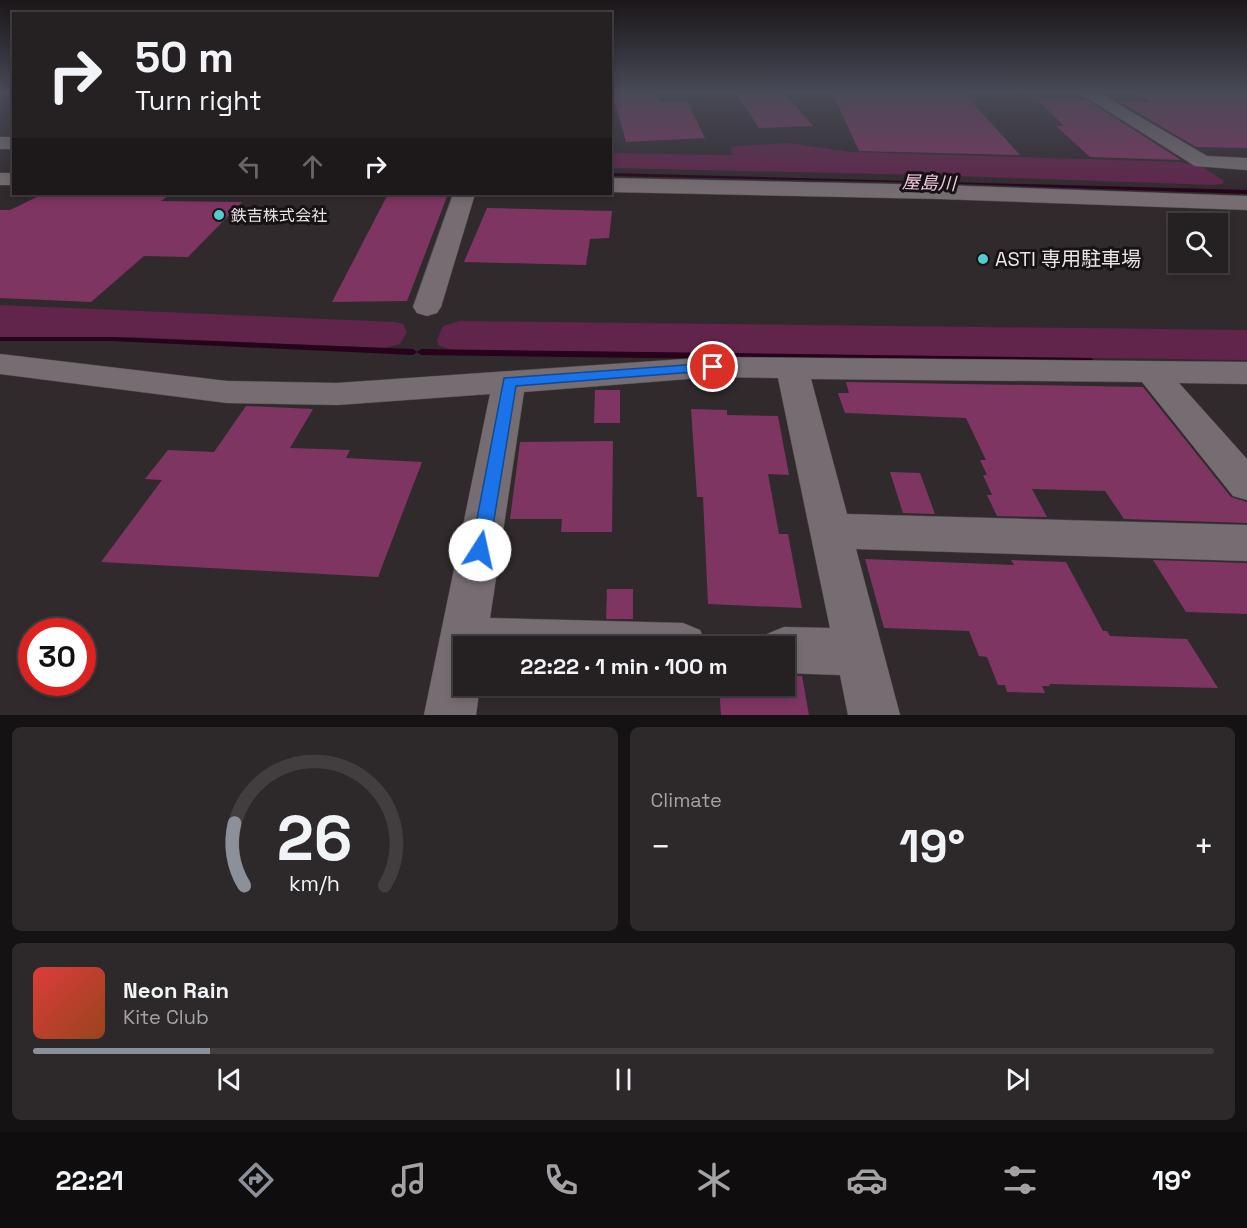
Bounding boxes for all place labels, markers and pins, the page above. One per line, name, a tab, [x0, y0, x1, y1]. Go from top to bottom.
place label: 鉄吉株式会社	[231, 205, 327, 226]
marker: 鉄吉株式会社	[212, 208, 226, 222]
place label: ASTI 専用駐車場	[995, 246, 1141, 272]
marker: ASTI 専用駐車場	[976, 252, 990, 266]
pin	[687, 341, 738, 392]

